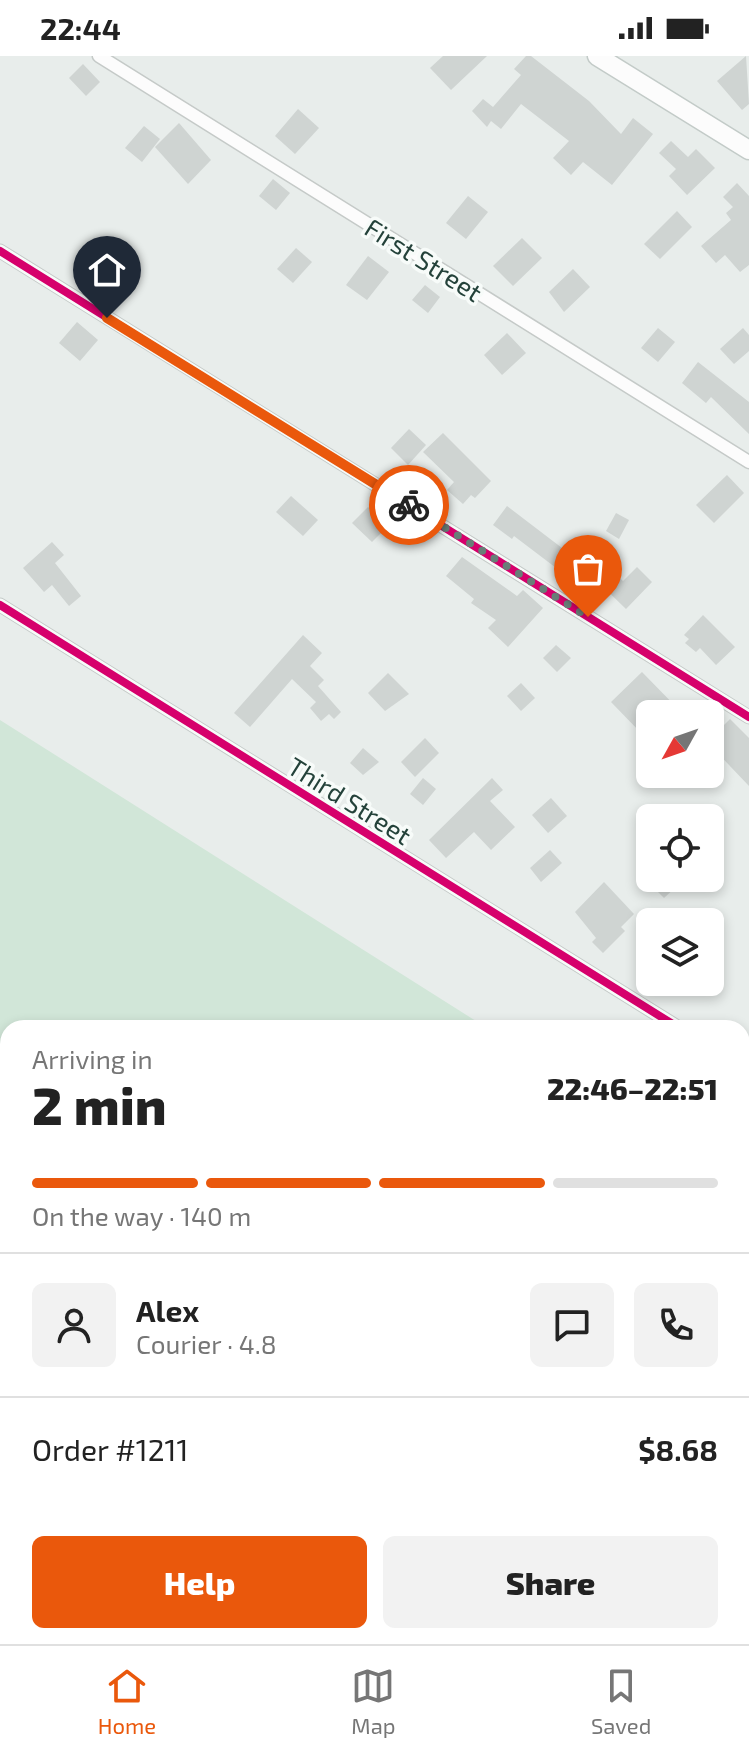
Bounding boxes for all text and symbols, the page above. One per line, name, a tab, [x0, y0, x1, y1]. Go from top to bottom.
text: 22:44	[40, 10, 121, 46]
street label: First Street	[360, 211, 488, 307]
pin	[73, 236, 141, 318]
icon: home	[85, 248, 129, 292]
courier	[369, 465, 449, 545]
icon: bike	[387, 483, 431, 527]
pin	[554, 535, 622, 617]
icon: bag	[566, 547, 610, 591]
north arrow	[636, 700, 724, 788]
map controls	[636, 700, 724, 996]
street label: Third Street	[283, 750, 418, 850]
button: locate	[636, 804, 724, 892]
button: layers	[636, 908, 724, 996]
text: Arriving in	[32, 1043, 153, 1074]
text: 22:46–22:51	[547, 1070, 718, 1106]
text: 2 min	[32, 1073, 167, 1135]
text: On the way · 140 m	[32, 1200, 251, 1231]
button: person	[32, 1283, 116, 1367]
button: chat	[530, 1283, 614, 1367]
button: phone	[634, 1283, 718, 1367]
text: Alex	[136, 1292, 199, 1328]
text: Courier · 4.8	[136, 1328, 277, 1359]
text: Order #1211	[32, 1431, 188, 1467]
text: $8.68	[638, 1431, 718, 1467]
button: Help	[32, 1536, 367, 1628]
button: Share	[383, 1536, 718, 1628]
tab: Home	[98, 1664, 156, 1738]
tab: Map	[351, 1664, 396, 1738]
tab: Saved	[591, 1664, 651, 1738]

